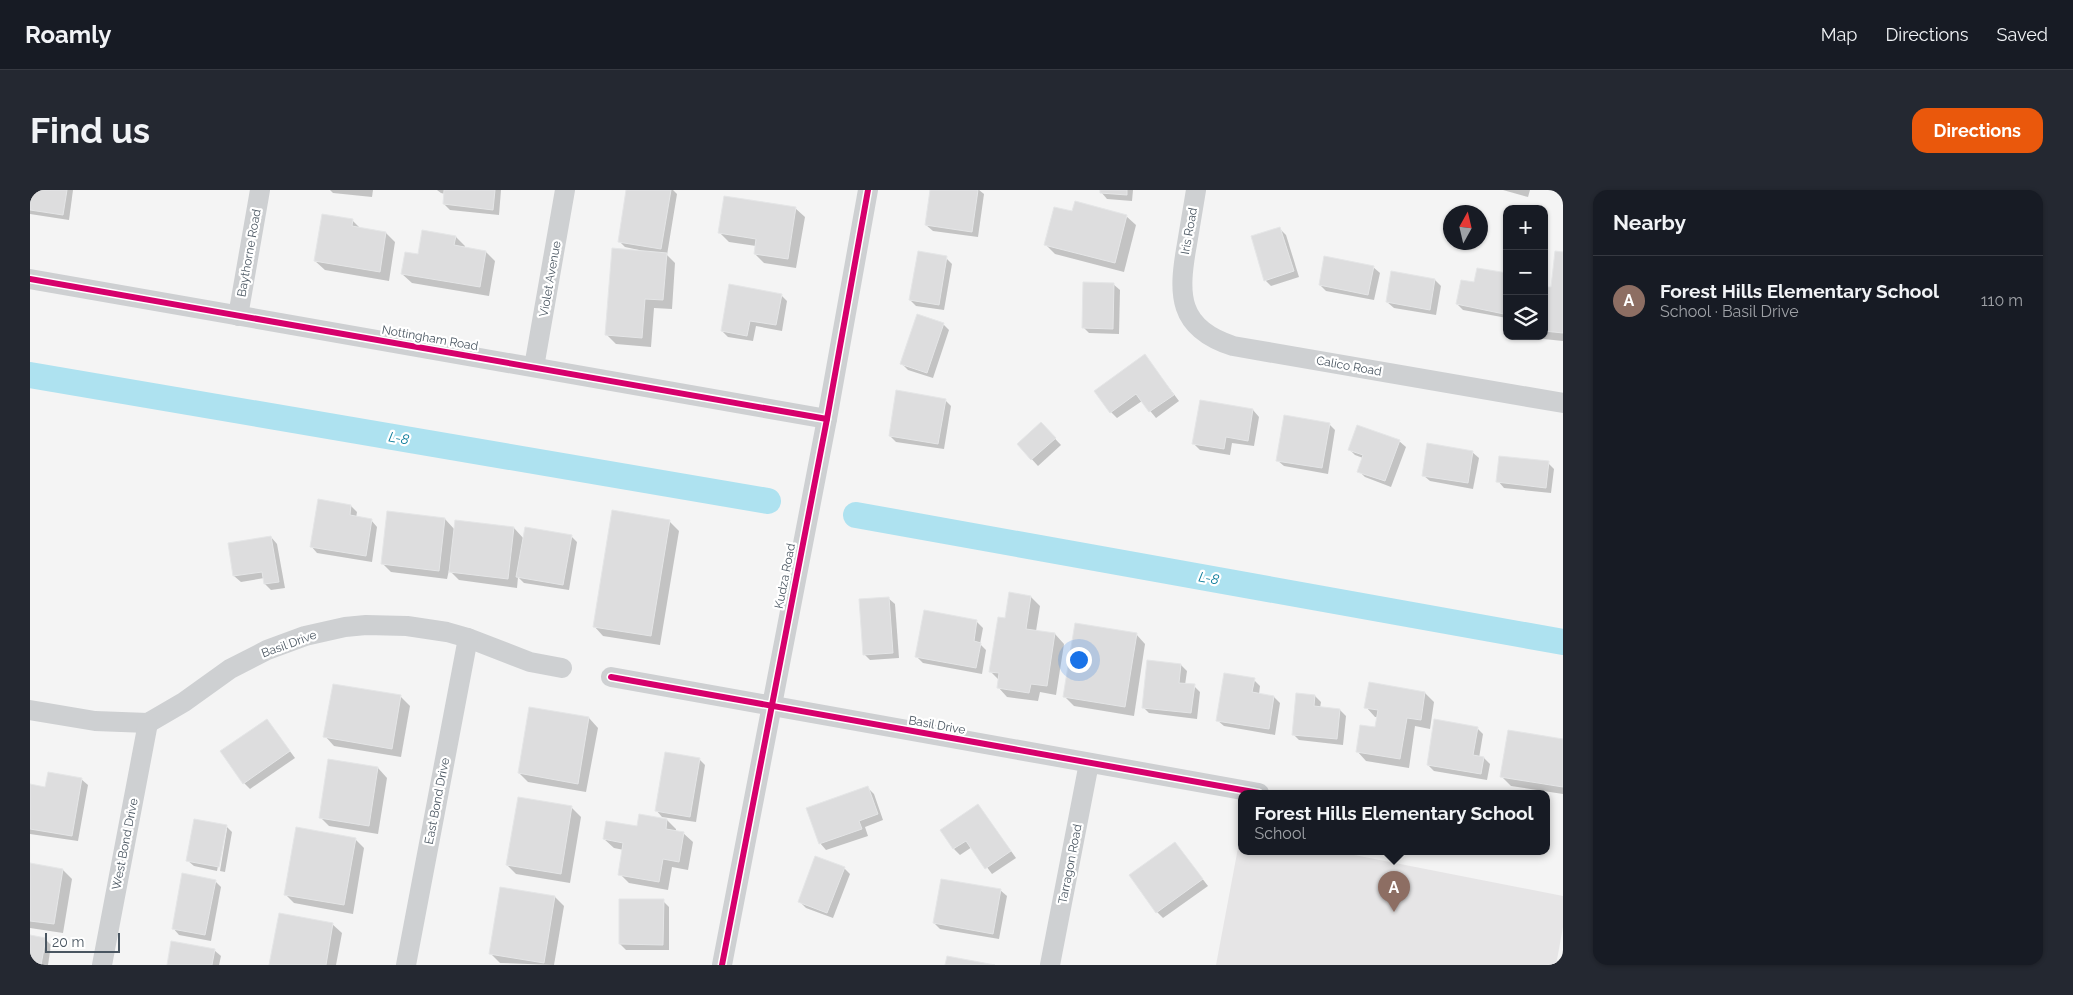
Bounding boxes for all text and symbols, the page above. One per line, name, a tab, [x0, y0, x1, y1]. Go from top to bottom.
text: Roamly	[25, 20, 111, 49]
text: Map	[1821, 24, 1857, 45]
text: Directions	[1885, 24, 1969, 45]
text: Saved	[1997, 24, 2048, 45]
button: Directions	[1912, 108, 2043, 153]
text: Find us	[30, 110, 150, 151]
north arrow	[1443, 205, 1488, 250]
map controls	[1503, 205, 1548, 340]
button: +	[1503, 205, 1548, 250]
street label: Iris Road	[1178, 206, 1200, 256]
street label: Baythorne Road	[234, 208, 264, 298]
text: Nearby	[1613, 210, 1686, 235]
street label: Violet Avenue	[536, 240, 564, 318]
button: −	[1503, 250, 1548, 295]
text: Forest Hills Elementary School	[1660, 280, 1939, 302]
text: A	[1624, 291, 1634, 310]
text: 110 m	[1981, 291, 2023, 310]
button: layers	[1503, 295, 1548, 340]
text: School · Basil Drive	[1660, 302, 1799, 321]
street label: Nottingham Road	[381, 323, 479, 353]
street label: Calico Road	[1315, 353, 1383, 379]
water label: L-8	[388, 428, 410, 448]
street label: Kudza Road	[772, 542, 798, 610]
water label: L-8	[1198, 568, 1220, 588]
street label: Basil Drive	[260, 628, 318, 660]
your location	[1066, 647, 1092, 673]
street label: Basil Drive	[907, 713, 967, 737]
street label: East Bond Drive	[422, 756, 452, 846]
popup	[1238, 790, 1550, 855]
street label: West Bond Drive	[109, 797, 141, 891]
text: Forest Hills Elementary School	[1255, 802, 1533, 824]
street label: Tarragon Road	[1055, 823, 1085, 905]
text: School	[1255, 824, 1306, 843]
pin: A	[1378, 871, 1410, 912]
scale bar	[45, 930, 120, 953]
text: 20 m	[52, 934, 84, 950]

